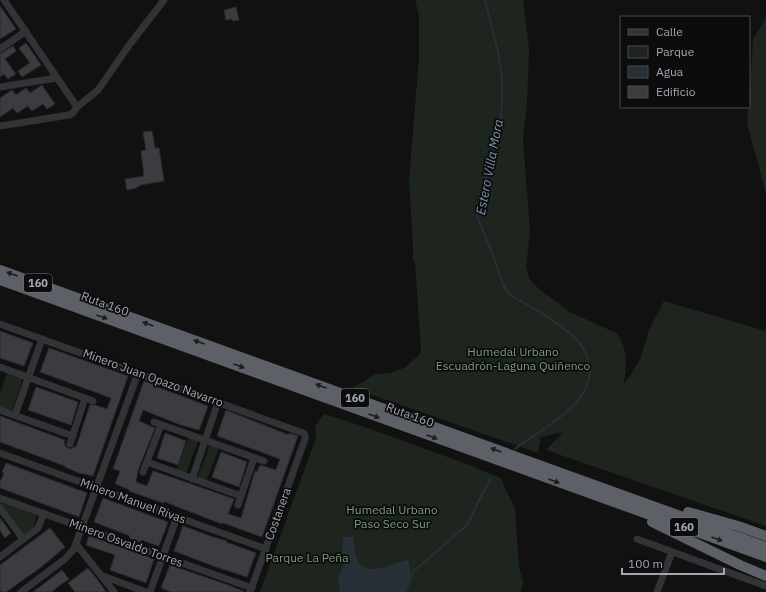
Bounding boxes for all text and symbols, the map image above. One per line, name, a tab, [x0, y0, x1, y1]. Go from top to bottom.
legend	[620, 16, 750, 108]
text: Calle	[656, 24, 683, 39]
text: Parque	[656, 44, 695, 59]
text: Agua	[656, 64, 684, 79]
text: Edificio	[656, 84, 696, 99]
water label: Estero Villa Mora	[472, 118, 507, 216]
one-way arrow	[6, 271, 18, 277]
road number: 160	[24, 274, 52, 292]
street label: Ruta 160	[79, 288, 131, 319]
one-way arrow	[97, 314, 109, 320]
one-way arrow	[141, 320, 153, 326]
one-way arrow	[192, 339, 204, 345]
park label: Humedal Urbano Escuadrón-Laguna Quiñenco	[436, 344, 591, 373]
street label: Minero Juan Opazo Navarro	[81, 345, 226, 410]
one-way arrow	[233, 364, 245, 370]
one-way arrow	[315, 383, 327, 389]
road number: 160	[341, 389, 369, 407]
street label: Ruta 160	[384, 399, 436, 430]
one-way arrow	[369, 413, 381, 419]
one-way arrow	[426, 434, 438, 440]
one-way arrow	[490, 446, 502, 452]
street label: Minero Manuel Rivas	[78, 474, 188, 527]
one-way arrow	[549, 478, 561, 484]
street label: Costanera	[261, 485, 294, 542]
park label: Humedal Urbano Paso Seco Sur	[346, 502, 438, 531]
street label: Minero Osvaldo Torres	[67, 515, 185, 570]
road number: 160	[670, 518, 698, 536]
one-way arrow	[711, 537, 723, 543]
park label: Parque La Peña	[265, 550, 349, 565]
scale bar	[622, 550, 724, 576]
text: 100 m	[628, 556, 663, 571]

